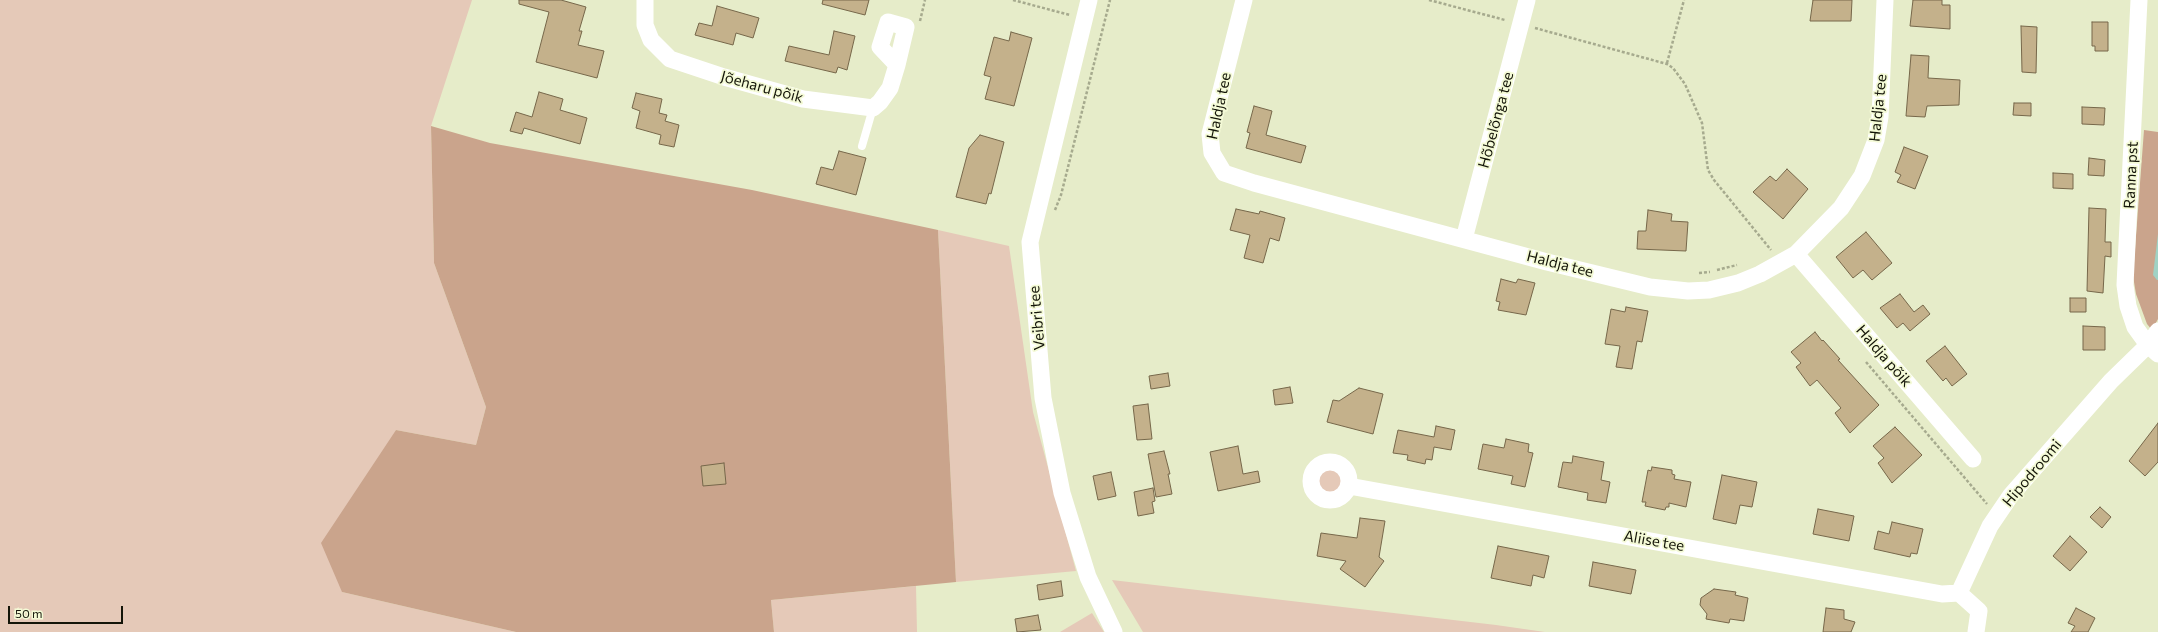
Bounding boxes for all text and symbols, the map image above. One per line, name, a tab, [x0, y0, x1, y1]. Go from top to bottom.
street label: Jõeharu põik	[719, 67, 805, 107]
street label: Hõbelõnga tee	[1475, 70, 1517, 170]
street label: Haldja tee	[1203, 71, 1235, 141]
street label: Haldja tee	[1865, 73, 1891, 143]
street label: Ranna pst	[2120, 141, 2142, 209]
street label: Haldja tee	[1525, 247, 1595, 281]
street label: Veibri tee	[1025, 285, 1049, 351]
street label: Haldja põik	[1852, 321, 1916, 391]
street label: Hipodroomi	[1999, 436, 2065, 510]
street label: Aliise tee	[1622, 527, 1686, 555]
scale bar	[10, 598, 125, 624]
text: 50 m	[15, 606, 43, 620]

